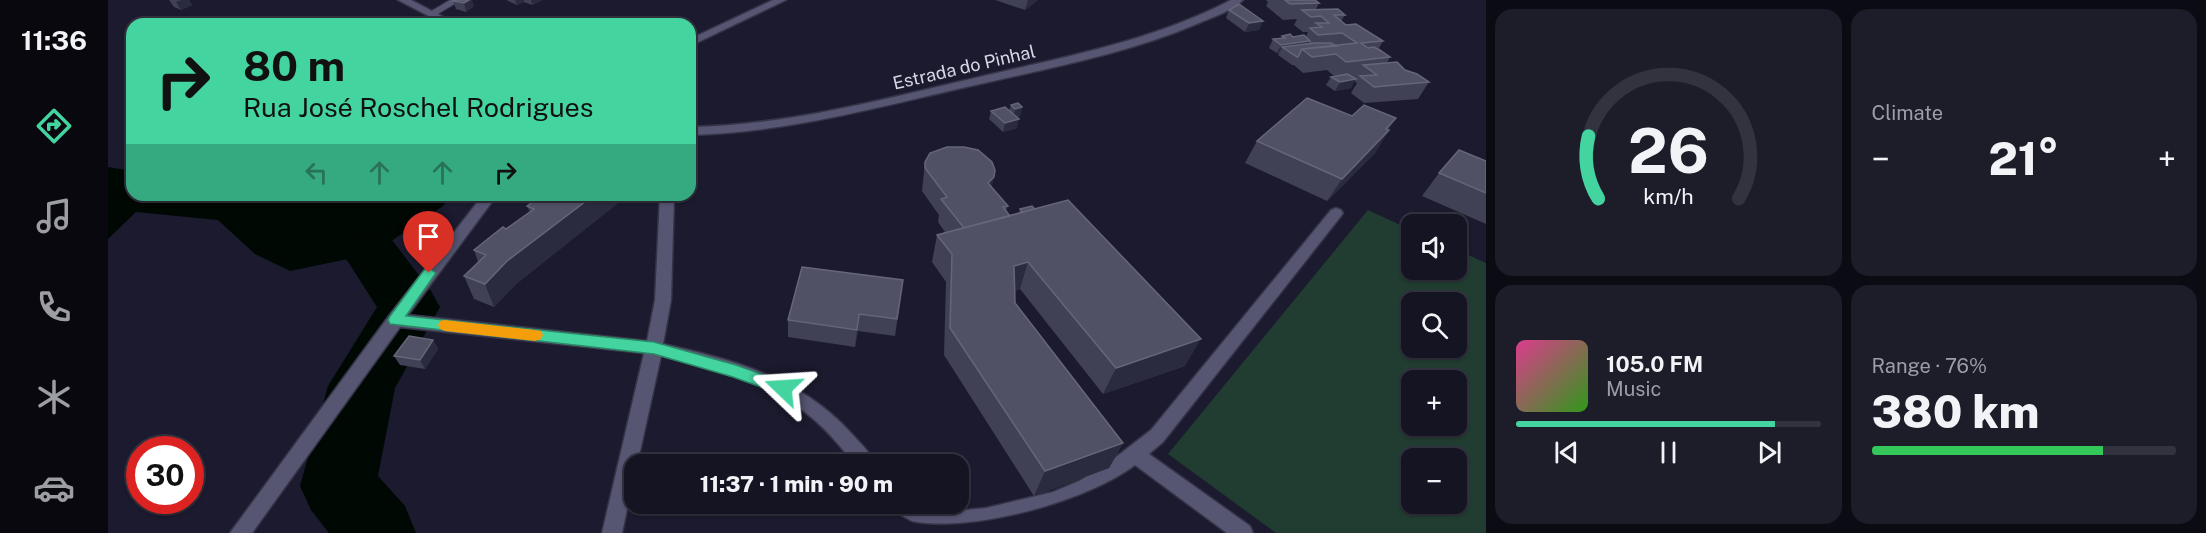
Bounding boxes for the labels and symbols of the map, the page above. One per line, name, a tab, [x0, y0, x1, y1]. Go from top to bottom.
street label: Estrada do Pinhal	[891, 40, 1037, 94]
pin	[403, 211, 454, 273]
position arrow	[751, 356, 815, 420]
speed limit sign: 30	[126, 436, 204, 514]

